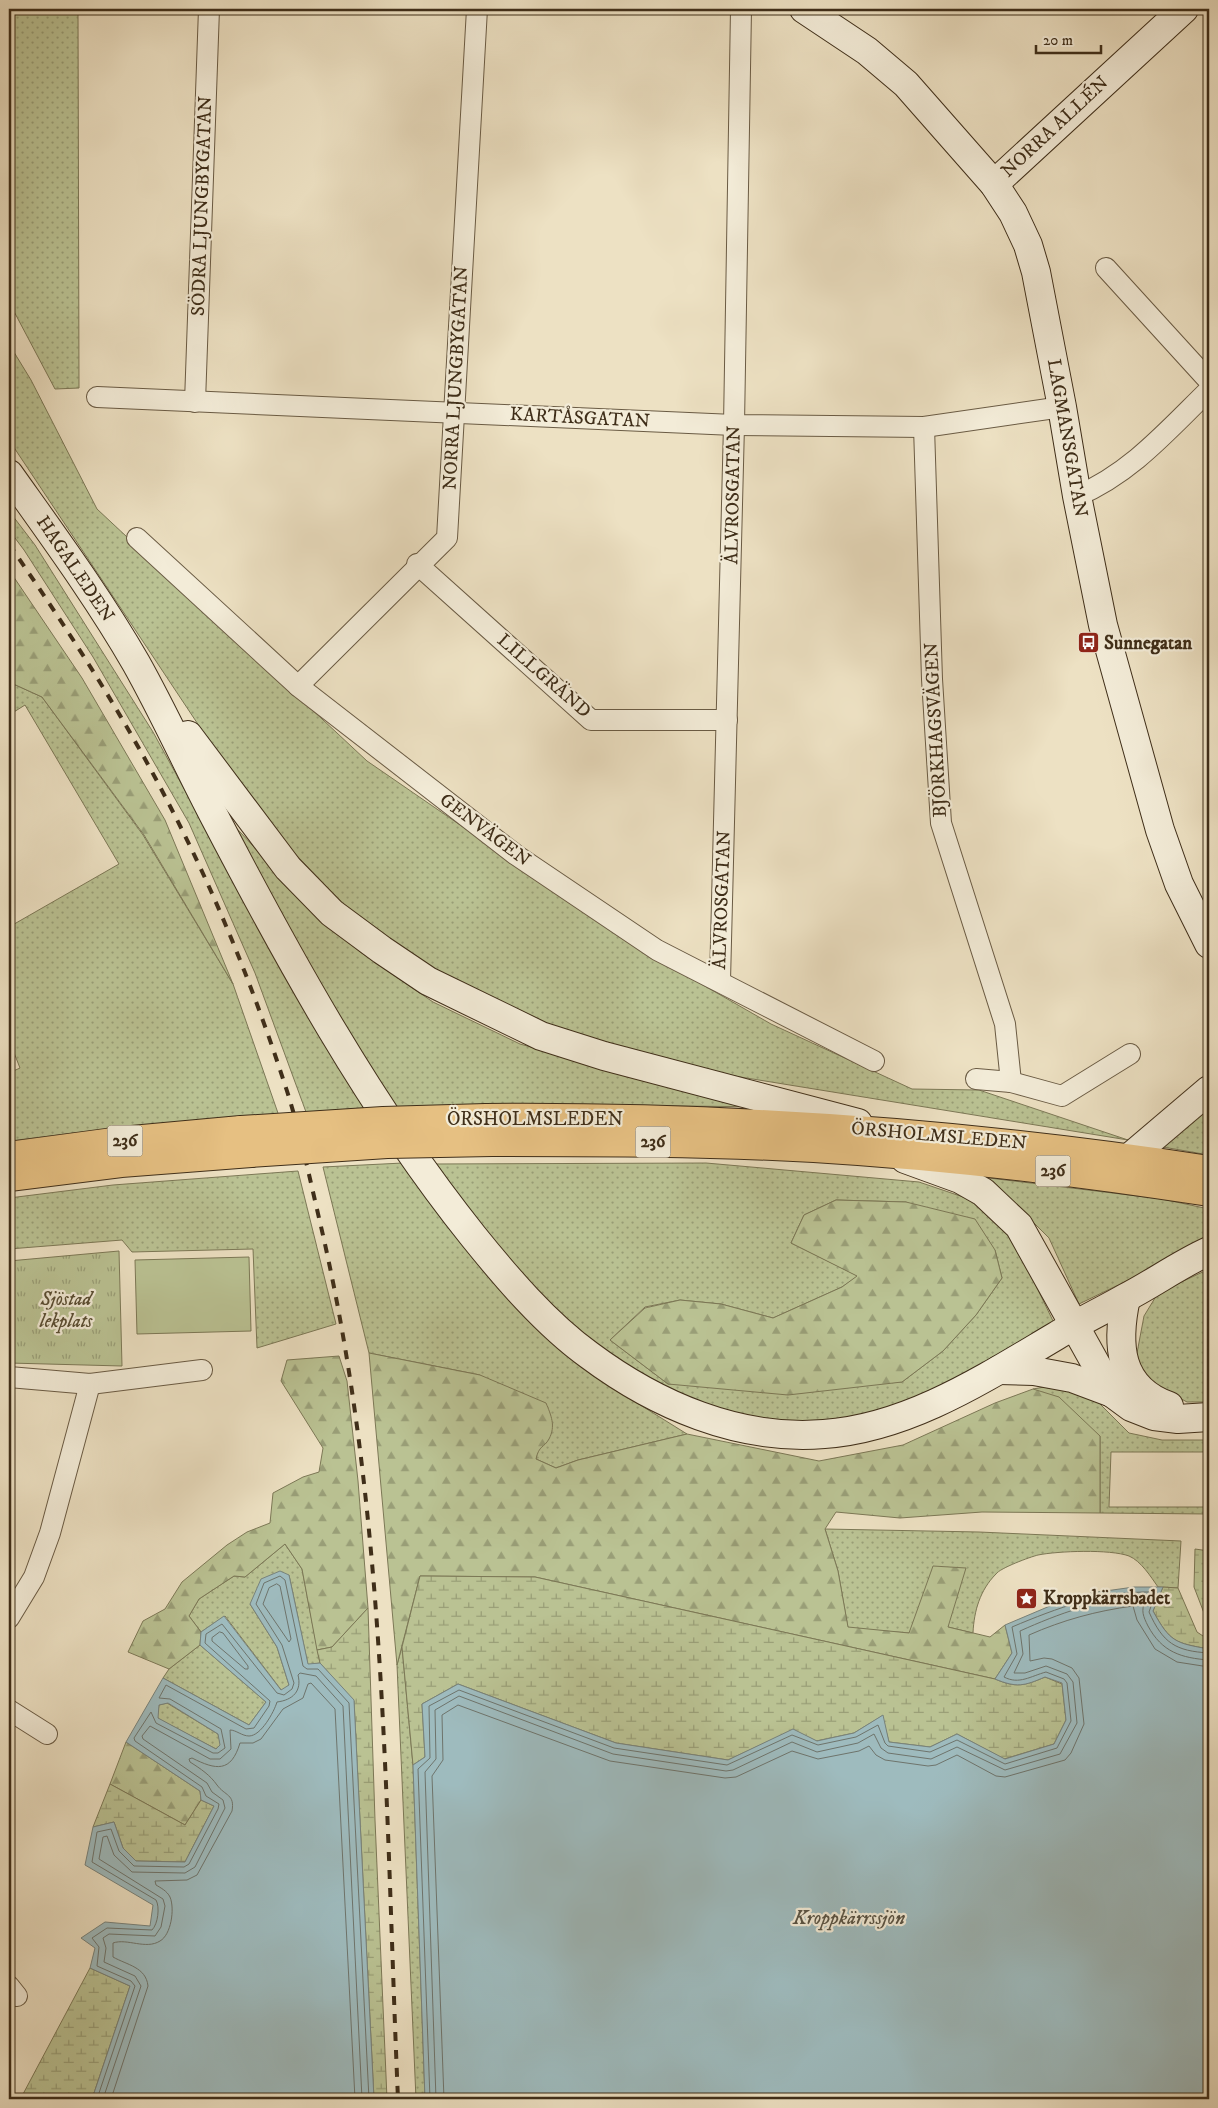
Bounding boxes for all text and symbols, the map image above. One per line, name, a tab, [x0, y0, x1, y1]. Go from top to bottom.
scale bar	[1036, 22, 1100, 54]
text: 20 m	[1043, 31, 1073, 50]
street label: NORRA ALLÉN	[996, 71, 1114, 183]
street label: SÖDRA LJUNGBYGATAN	[186, 96, 217, 316]
street label: NORRA LJUNGBYGATAN	[439, 265, 473, 491]
street label: LAGMANSGATAN	[1042, 357, 1092, 519]
street label: KARTÅSGATAN	[509, 401, 651, 433]
street label: ÄLVROSGATAN	[719, 425, 746, 565]
street label: HAGALEDEN	[31, 511, 119, 627]
street label: LILLGRÄND	[492, 628, 596, 723]
bus stop icon: Sunnegatan	[1076, 631, 1100, 655]
place label: Sunnegatan	[1104, 632, 1193, 655]
street label: BJÖRKHAGSVÄGEN	[919, 642, 952, 818]
street label: GENVÄGEN	[435, 788, 536, 872]
street label: ÄLVROSGATAN	[707, 830, 736, 970]
street label: ÖRSHOLMSLEDEN	[447, 1107, 623, 1131]
street label: ÖRSHOLMSLEDEN	[850, 1116, 1028, 1155]
road number: 236	[108, 1126, 142, 1156]
road number: 236	[636, 1126, 670, 1158]
road number: 236	[1036, 1156, 1070, 1186]
park label: Sjöstad lekplats	[39, 1288, 95, 1334]
place icon: Kroppkärrsbadet	[1015, 1586, 1039, 1610]
place label: Kroppkärrsbadet	[1043, 1587, 1171, 1610]
water label: Kroppkärrssjön	[792, 1906, 905, 1931]

